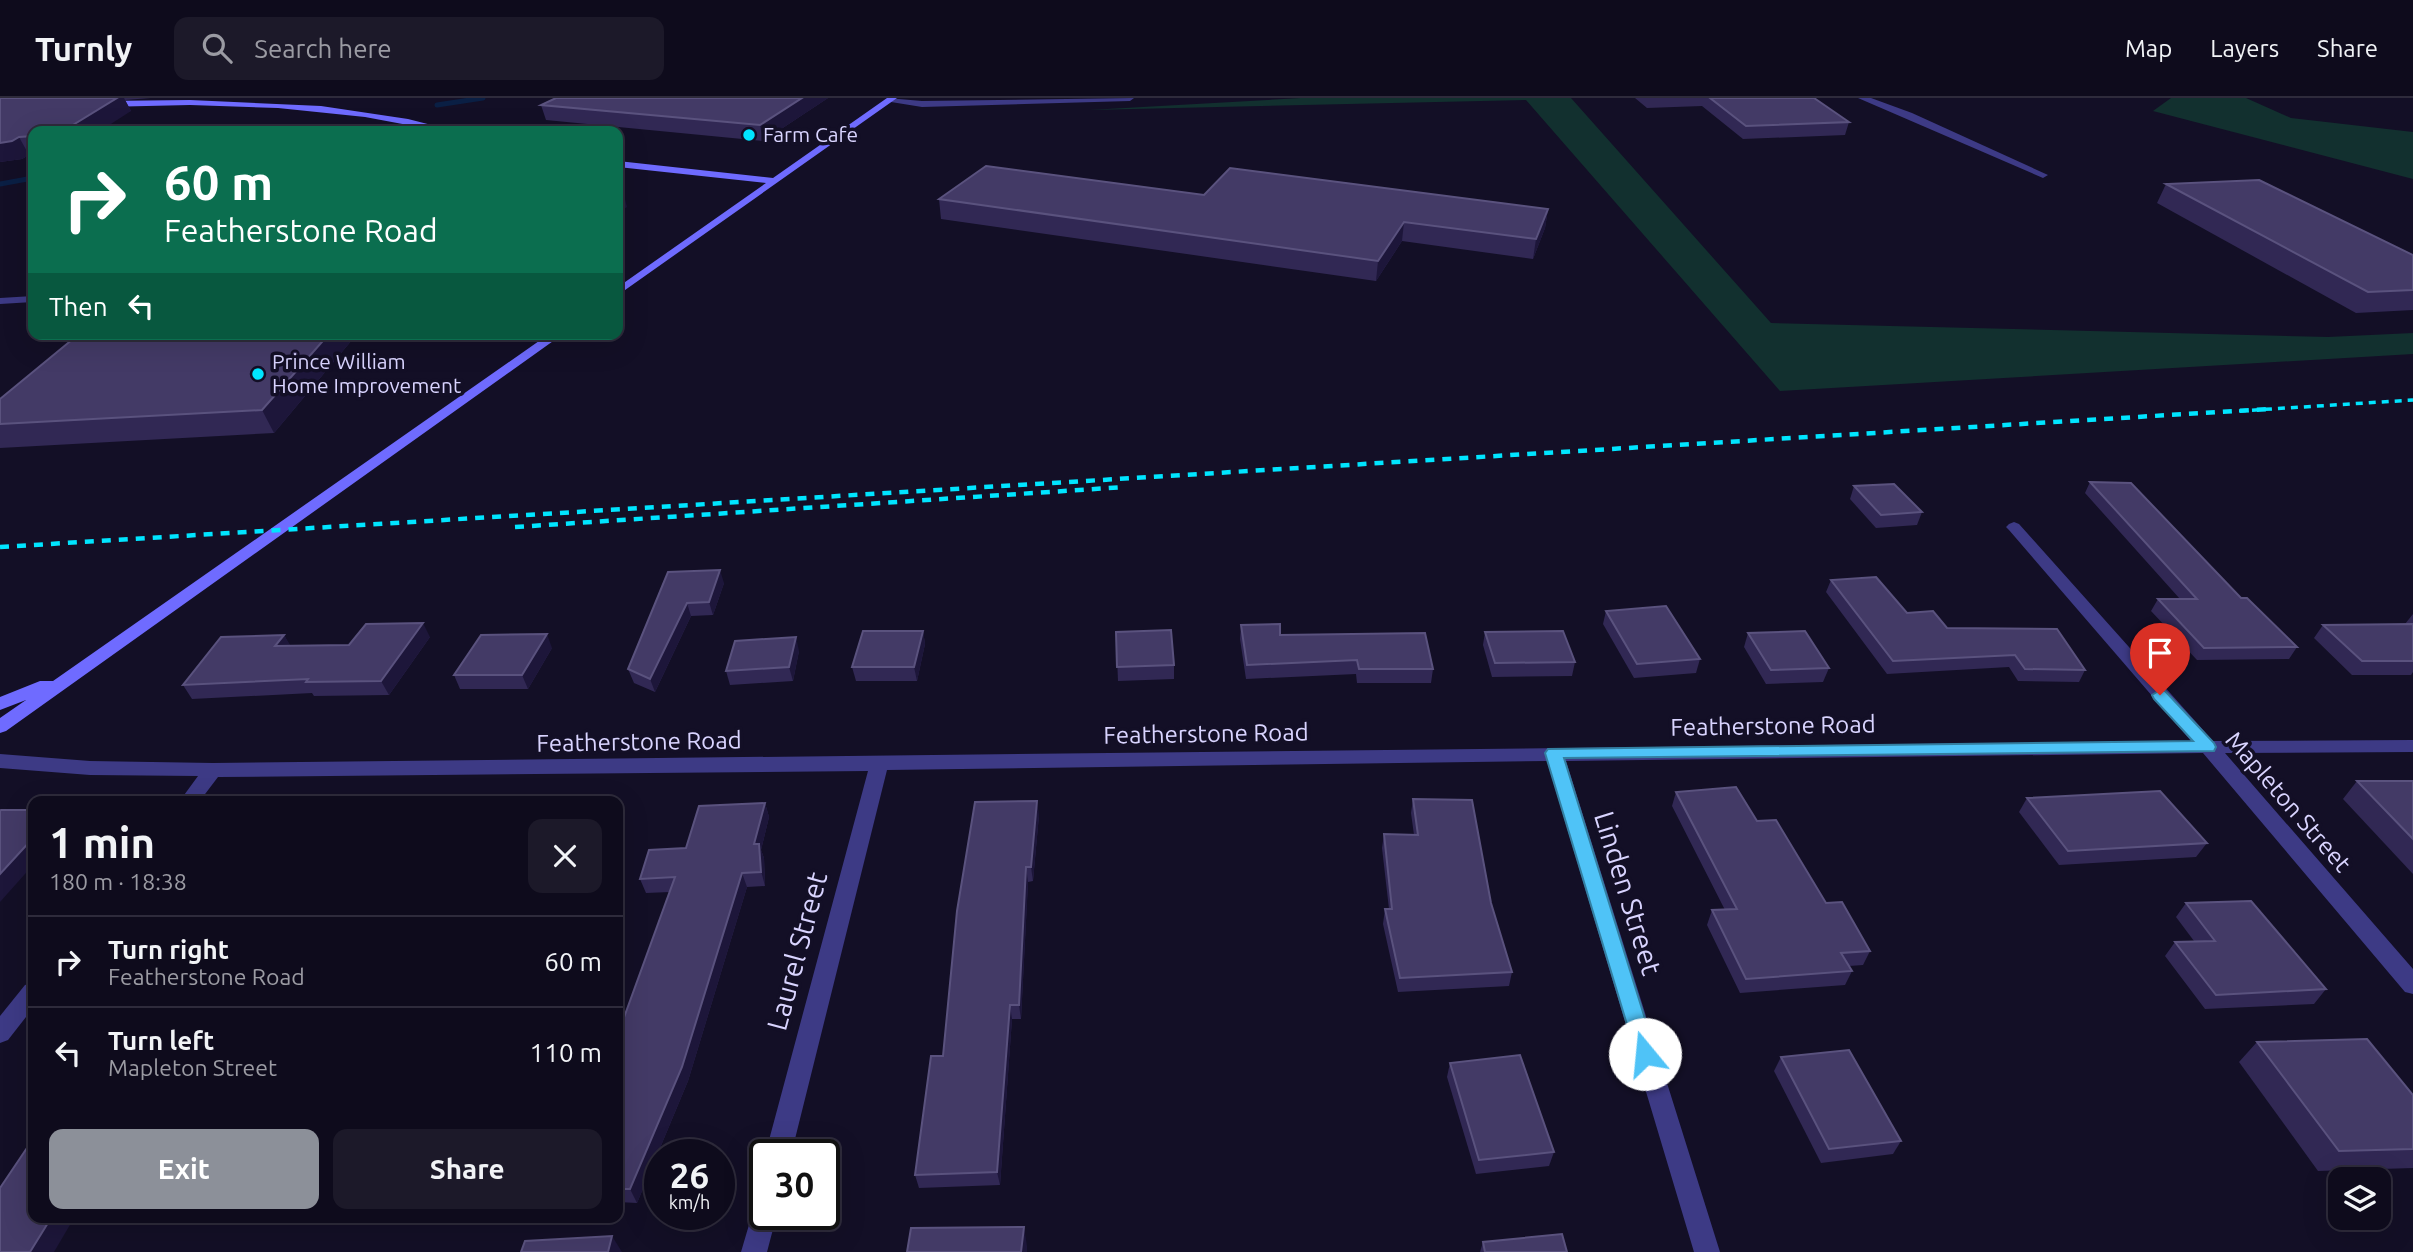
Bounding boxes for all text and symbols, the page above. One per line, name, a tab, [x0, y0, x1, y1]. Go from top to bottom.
search box	[174, 17, 664, 80]
icon: search	[198, 29, 236, 67]
text: Turnly	[35, 30, 132, 67]
text: Search here	[254, 34, 392, 63]
text: Map	[2125, 35, 2172, 62]
text: Layers	[2210, 35, 2279, 62]
text: Share	[2317, 35, 2378, 62]
place label: Farm Cafe	[763, 122, 858, 146]
marker: Farm Cafe	[741, 127, 757, 143]
icon: right	[49, 154, 140, 245]
text: 60 m	[164, 154, 273, 209]
text: Featherstone Road	[164, 212, 438, 248]
icon: left	[122, 287, 160, 325]
text: Then	[49, 292, 108, 321]
place label: Prince William Home Improvement	[272, 349, 461, 397]
marker: Prince William Home Improvement	[250, 366, 266, 382]
pin	[2130, 623, 2190, 695]
icon: arrive	[2141, 634, 2179, 672]
street label: Featherstone Road	[1670, 710, 1876, 741]
street label: Featherstone Road	[1103, 718, 1309, 749]
street label: Featherstone Road	[536, 726, 742, 757]
street label: Mapleton Street	[2220, 726, 2357, 878]
street label: Linden Street	[1589, 807, 1668, 978]
text: 1 min	[49, 819, 155, 866]
button: close	[528, 819, 602, 893]
street label: Laurel Street	[760, 868, 833, 1033]
text: 180 m · 18:38	[49, 869, 187, 894]
text: Turn right	[108, 935, 229, 964]
icon: right	[49, 943, 87, 981]
text: 60 m	[544, 947, 602, 976]
text: Featherstone Road	[108, 964, 305, 989]
position arrow	[1608, 1017, 1682, 1091]
text: Turn left	[108, 1026, 214, 1055]
icon: left	[49, 1034, 87, 1072]
text: 110 m	[530, 1038, 602, 1067]
text: Mapleton Street	[108, 1055, 277, 1080]
button: Exit	[49, 1129, 319, 1209]
button: Share	[333, 1129, 602, 1209]
speed limit sign: 30	[749, 1139, 840, 1230]
text: 26	[670, 1155, 709, 1195]
map controls	[2328, 1167, 2391, 1230]
button: layers	[2328, 1167, 2391, 1230]
text: km/h	[669, 1192, 710, 1212]

